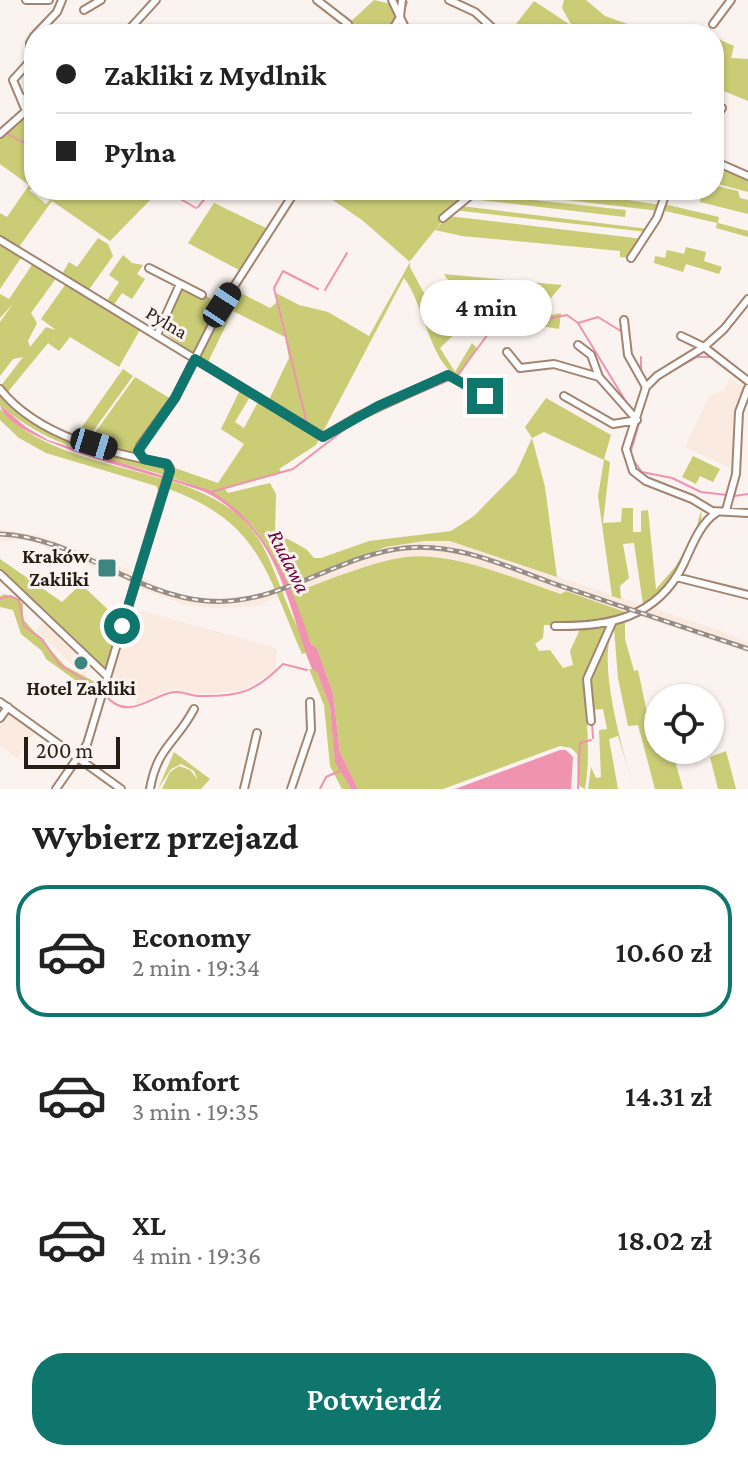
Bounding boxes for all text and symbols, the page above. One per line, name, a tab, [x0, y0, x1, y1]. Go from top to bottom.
text: Zakliki z Mydlnik	[104, 58, 326, 91]
text: Pylna	[104, 135, 176, 168]
car	[199, 278, 245, 332]
callout: 4 min	[419, 280, 551, 336]
text: 4 min	[455, 293, 517, 322]
street label: Pylna	[142, 301, 192, 344]
route end	[467, 378, 503, 414]
car	[68, 426, 120, 462]
water label: Rudawa	[263, 525, 316, 597]
place label: Kraków Zakliki	[22, 545, 90, 590]
marker: Kraków Zakliki	[96, 557, 118, 579]
route start	[104, 608, 140, 644]
marker: Hotel Zakliki	[72, 654, 90, 672]
place label: Hotel Zakliki	[26, 677, 136, 699]
map controls	[644, 684, 724, 764]
button: locate	[644, 684, 724, 764]
scale bar	[24, 733, 120, 769]
text: 200 m	[36, 738, 93, 763]
text: Wybierz przejazd	[32, 817, 298, 857]
icon: car	[36, 915, 108, 987]
text: Economy	[132, 920, 251, 953]
text: 10.60 zł	[616, 935, 712, 968]
text: 2 min · 19:34	[132, 953, 260, 982]
icon: car	[36, 1059, 108, 1131]
text: Komfort	[132, 1064, 240, 1097]
text: 14.31 zł	[625, 1079, 712, 1112]
text: 3 min · 19:35	[132, 1097, 259, 1126]
icon: car	[36, 1203, 108, 1275]
text: XL	[132, 1208, 166, 1241]
text: 18.02 zł	[618, 1223, 712, 1256]
text: 4 min · 19:36	[132, 1241, 261, 1270]
button: Potwierdź	[32, 1353, 716, 1445]

